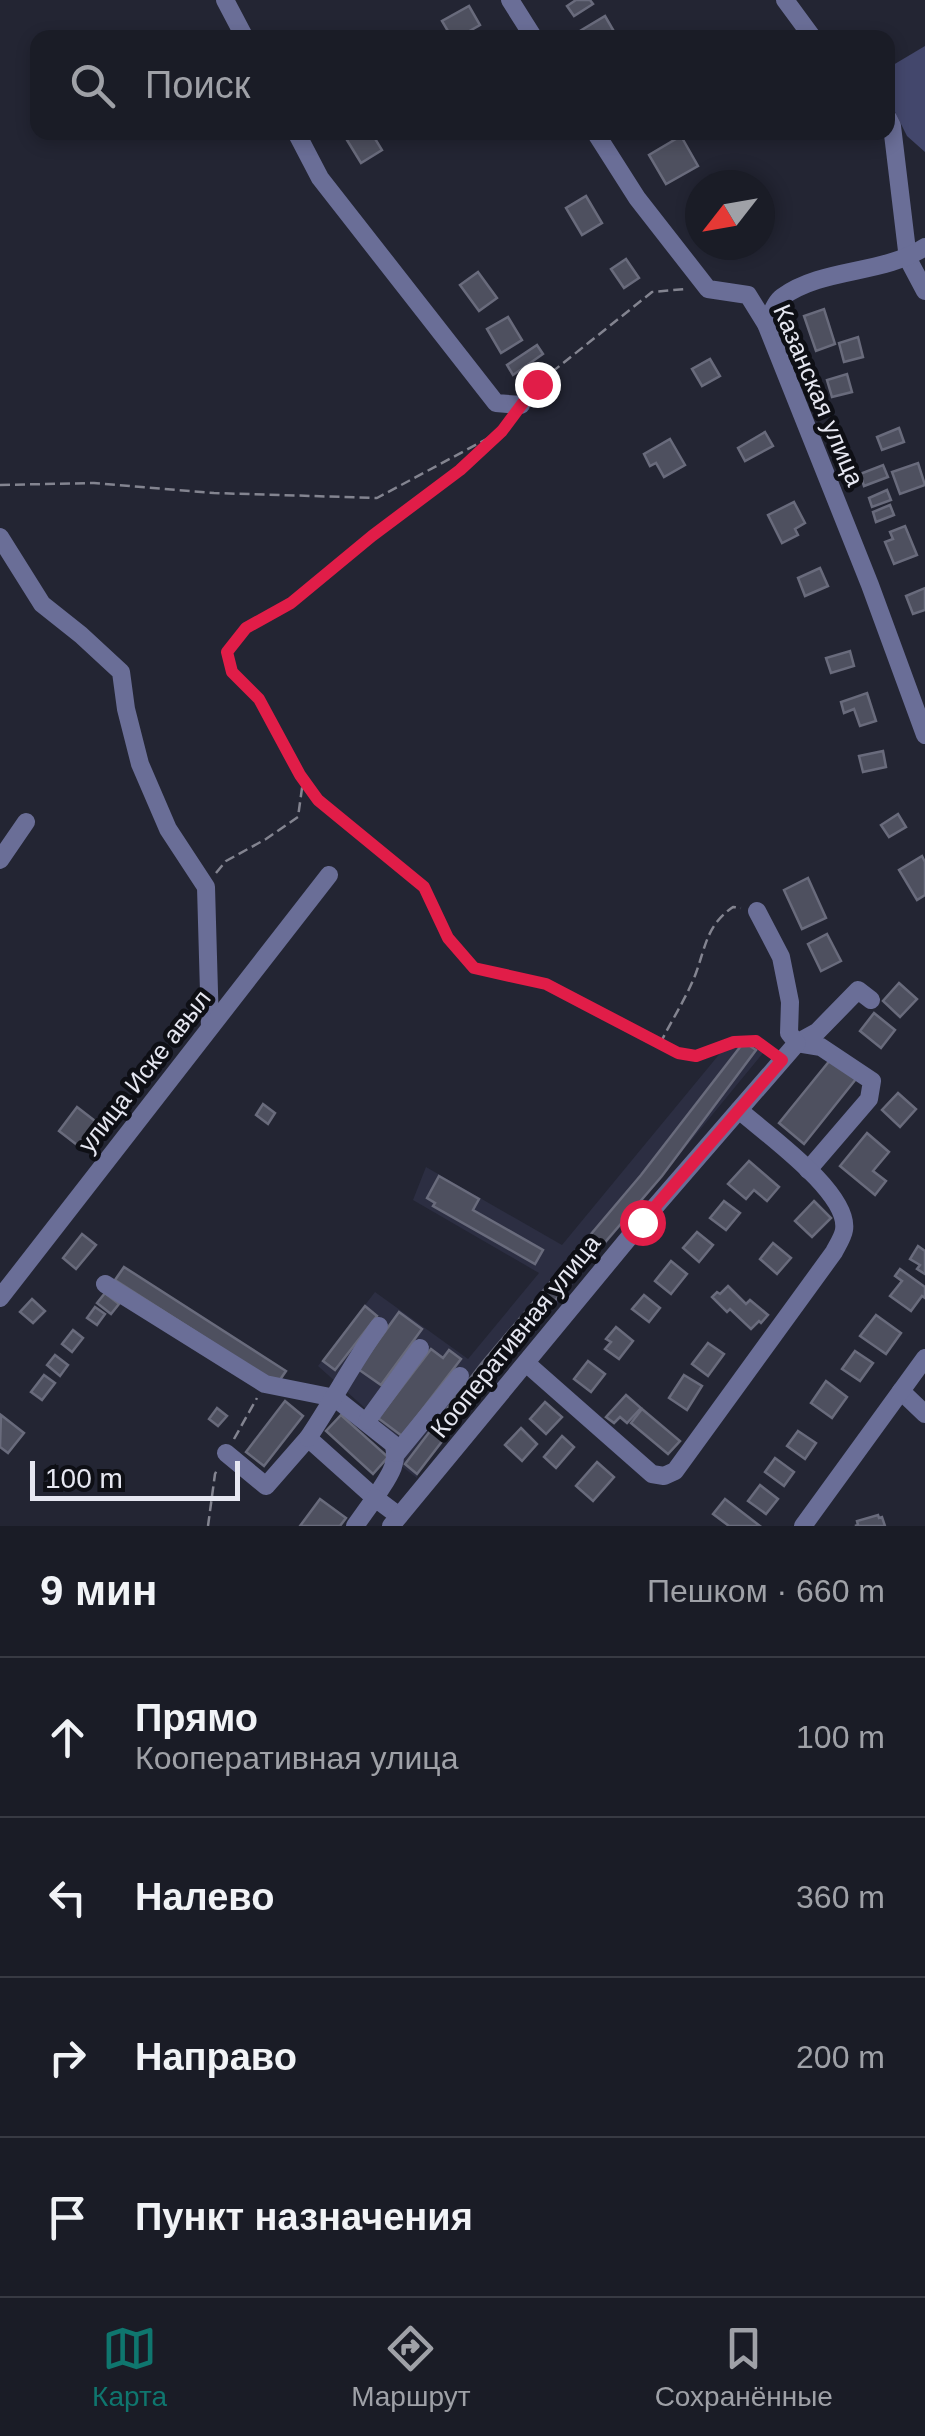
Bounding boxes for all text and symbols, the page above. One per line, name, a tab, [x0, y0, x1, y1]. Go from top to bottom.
search box	[30, 30, 895, 140]
icon: search	[65, 58, 120, 113]
text: Поиск	[145, 64, 250, 106]
north arrow	[685, 170, 775, 260]
street label: Казанская улица	[768, 300, 870, 490]
route end	[515, 362, 561, 408]
street label: улица Иске авыл	[72, 984, 216, 1158]
route start	[620, 1200, 666, 1246]
street label: Кооперативная улица	[425, 1229, 605, 1443]
scale bar	[30, 1456, 240, 1500]
text: 100 m	[45, 1463, 123, 1494]
text: 9 мин	[40, 1567, 157, 1614]
text: Пешком · 660 m	[647, 1573, 885, 1609]
text: Прямо	[135, 1697, 258, 1739]
icon: ahead	[40, 1710, 95, 1765]
text: 100 m	[796, 1719, 885, 1755]
text: Кооперативная улица	[135, 1740, 458, 1776]
icon: left	[40, 1870, 95, 1925]
text: Налево	[135, 1876, 274, 1918]
text: 360 m	[796, 1879, 885, 1915]
icon: right	[40, 2030, 95, 2085]
text: Направо	[135, 2036, 297, 2078]
text: 200 m	[796, 2039, 885, 2075]
icon: arrive	[40, 2190, 95, 2245]
text: Пункт назначения	[135, 2196, 473, 2238]
tab: Карта	[92, 2321, 167, 2413]
tab: Маршрут	[351, 2321, 470, 2413]
tab: Сохранённые	[655, 2321, 833, 2413]

